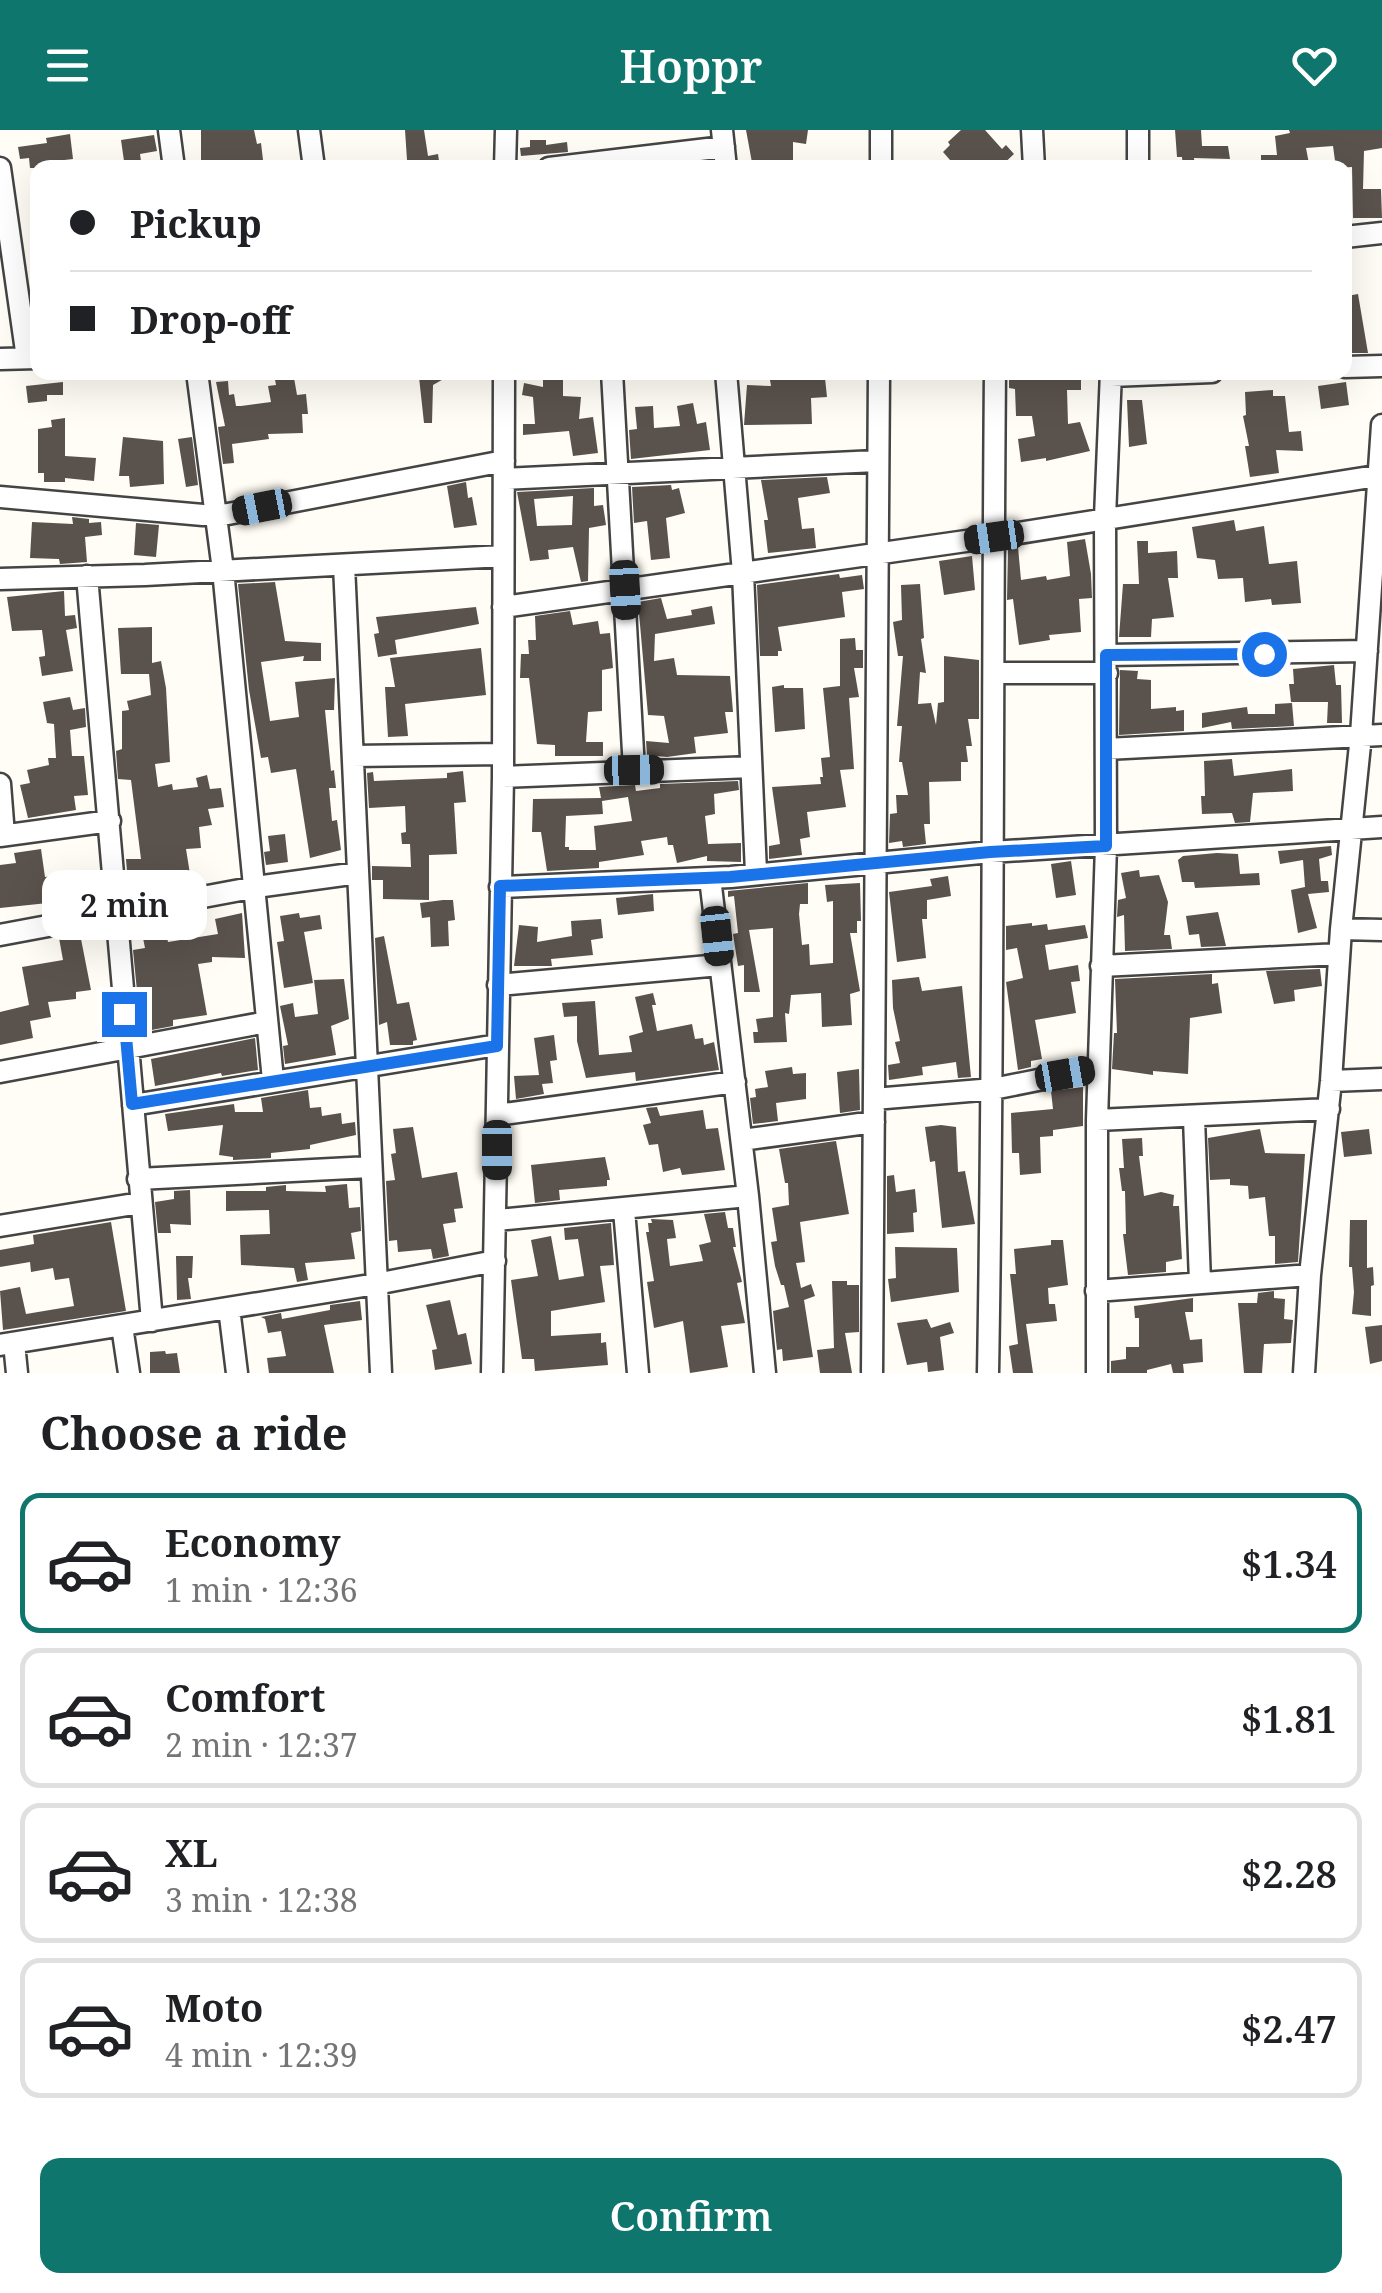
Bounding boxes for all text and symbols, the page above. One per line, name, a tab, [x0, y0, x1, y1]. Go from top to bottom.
text: Hoppr	[619, 35, 763, 96]
icon: menu	[40, 38, 95, 93]
icon: heart	[1287, 38, 1342, 93]
text: Pickup	[130, 197, 262, 249]
text: Drop-off	[130, 293, 291, 345]
car	[230, 487, 294, 527]
car	[962, 518, 1026, 556]
car	[608, 559, 642, 621]
route start	[1242, 632, 1287, 677]
car	[604, 754, 664, 786]
callout: 2 min	[42, 869, 206, 939]
text: 2 min	[80, 883, 169, 926]
car	[699, 905, 735, 967]
route end	[102, 992, 147, 1037]
car	[1033, 1054, 1097, 1094]
car	[482, 1120, 512, 1180]
text: Choose a ride	[40, 1402, 348, 1463]
text: Economy	[165, 1516, 341, 1568]
icon: car	[45, 1518, 135, 1608]
text: $1.34	[1241, 1537, 1337, 1589]
text: 1 min · 12:36	[165, 1568, 358, 1611]
text: Comfort	[165, 1671, 325, 1723]
icon: car	[45, 1673, 135, 1763]
text: $1.81	[1241, 1692, 1337, 1744]
text: 2 min · 12:37	[165, 1723, 358, 1766]
text: XL	[165, 1826, 218, 1878]
icon: car	[45, 1828, 135, 1918]
text: $2.28	[1241, 1847, 1337, 1899]
text: 3 min · 12:38	[165, 1878, 358, 1921]
text: Moto	[165, 1981, 263, 2033]
icon: car	[45, 1983, 135, 2073]
text: $2.47	[1241, 2002, 1337, 2054]
text: 4 min · 12:39	[165, 2033, 358, 2076]
button: Confirm	[40, 2158, 1342, 2273]

